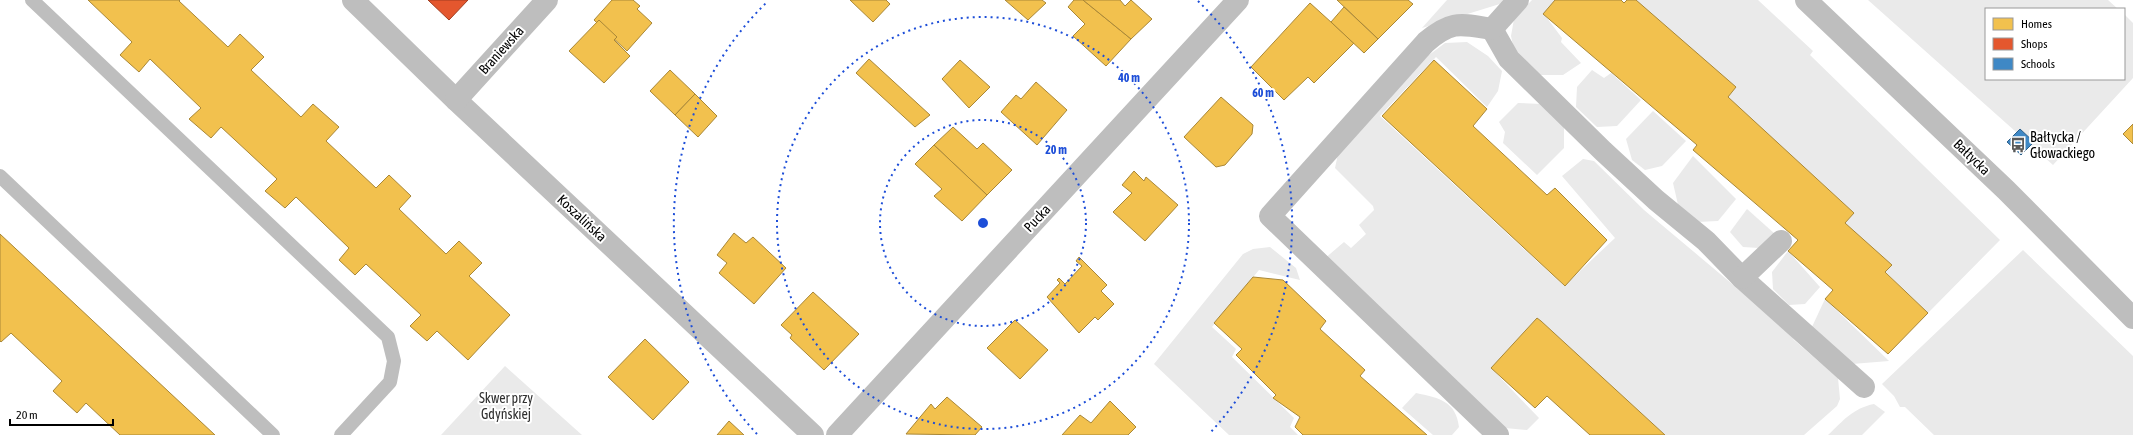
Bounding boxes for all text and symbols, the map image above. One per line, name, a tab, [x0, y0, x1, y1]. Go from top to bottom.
legend	[1985, 8, 2125, 80]
text: Homes	[2021, 17, 2052, 31]
street label: Braniewska	[475, 23, 527, 77]
text: Shops	[2021, 37, 2047, 51]
text: Schools	[2021, 57, 2055, 71]
text: 40 m	[1117, 71, 1140, 85]
text: 60 m	[1252, 86, 1274, 100]
place label: Bałtycka / Głowackiego	[2030, 129, 2095, 161]
street label: Bałtycka	[1950, 136, 1994, 178]
bus stop icon: Bałtycka / Głowackiego	[2009, 136, 2027, 154]
text: 20 m	[1045, 143, 1067, 157]
street label: Koszalińska	[554, 191, 610, 245]
street label: Pucka	[1020, 201, 1054, 235]
centre of rings	[976, 216, 990, 230]
park label: Skwer przy Gdyńskiej	[479, 390, 533, 422]
scale bar	[10, 401, 113, 427]
text: 20 m	[16, 408, 38, 422]

